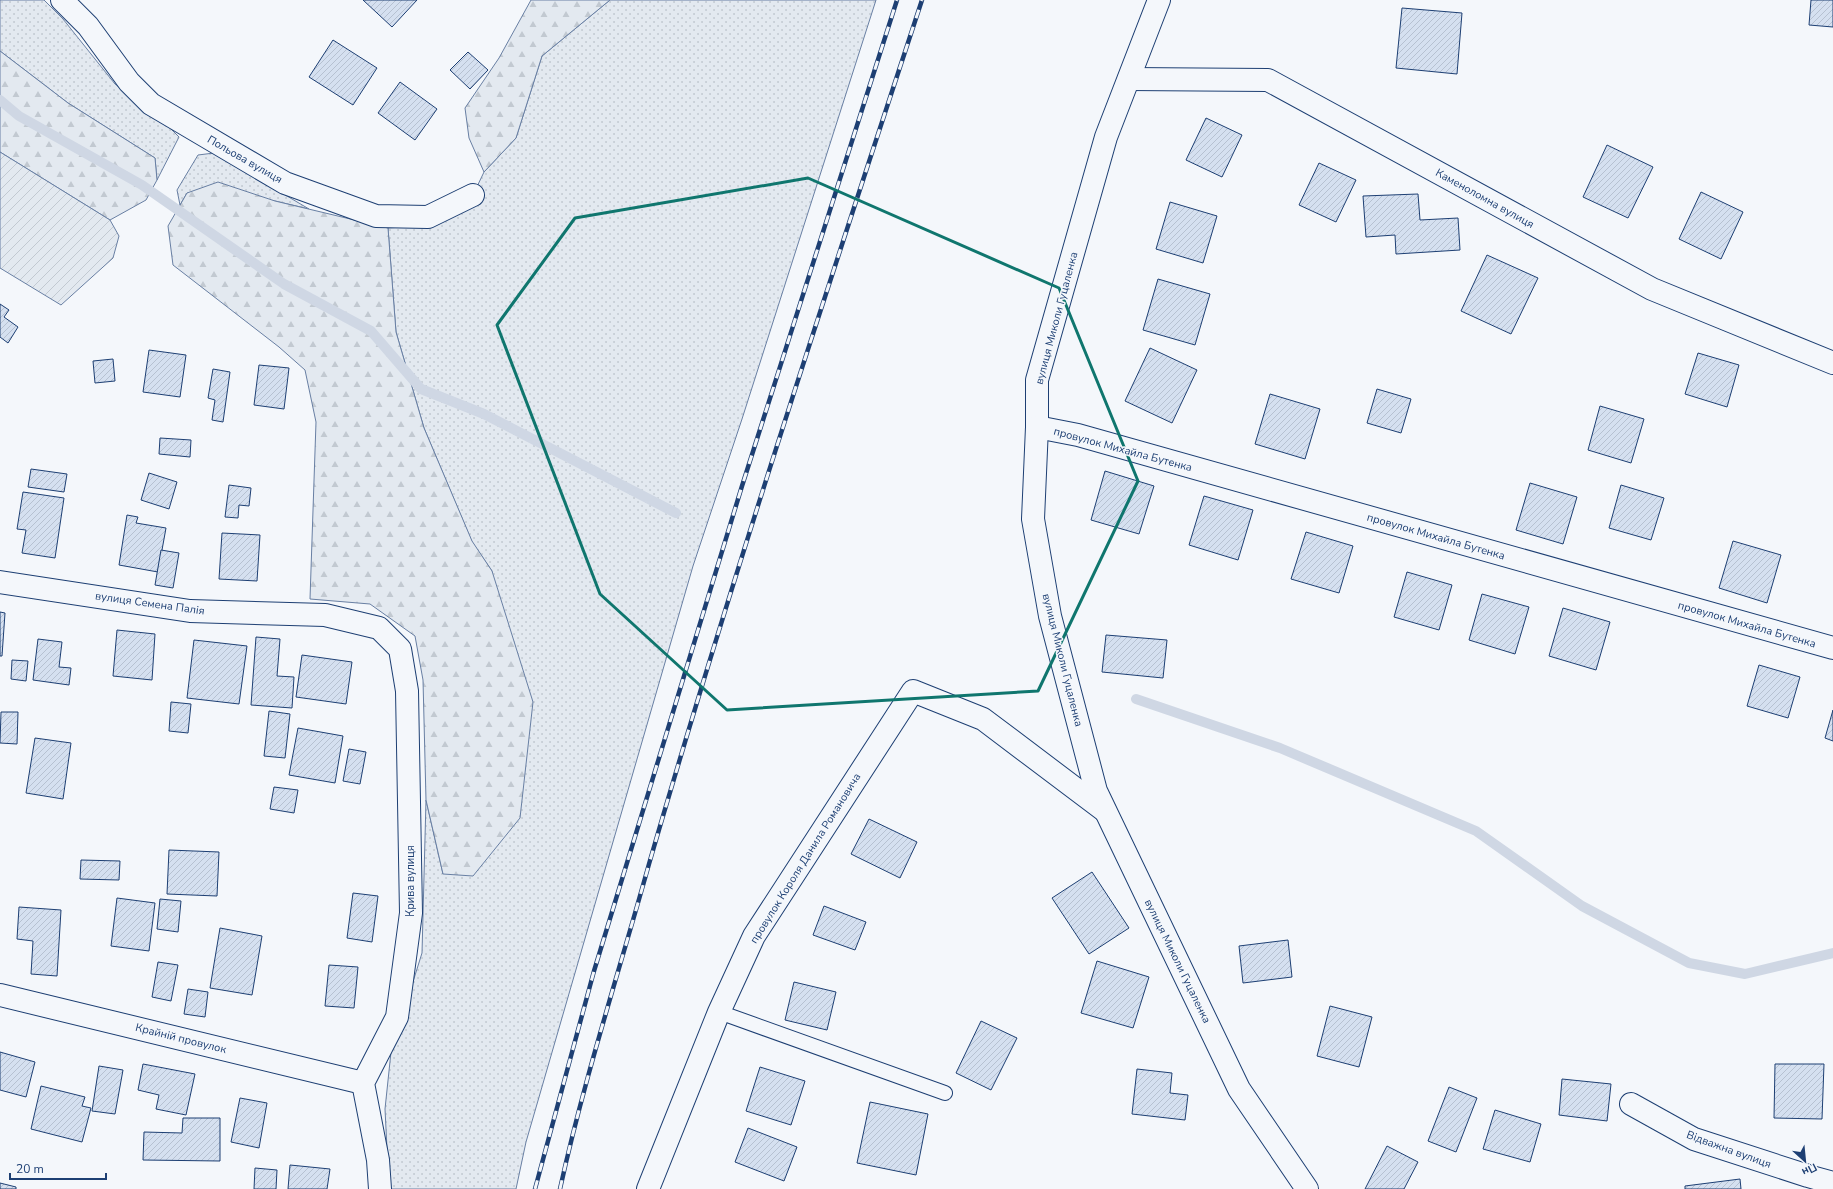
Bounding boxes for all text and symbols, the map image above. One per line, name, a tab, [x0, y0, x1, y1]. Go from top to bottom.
street label: Польова вулиця	[204, 132, 285, 187]
street label: Каменоломна вулиця	[1433, 165, 1537, 232]
street label: вулиця Миколи Гуцаленка	[1032, 250, 1081, 386]
street label: провулок Михайла Бутенка	[1052, 424, 1194, 475]
street label: провулок Михайла Бутенка	[1365, 510, 1507, 563]
street label: вулиця Семена Палія	[94, 588, 206, 619]
street label: вулиця Миколи Гуцаленка	[1039, 592, 1086, 728]
street label: провулок Михайла Бутенка	[1676, 598, 1818, 651]
street label: провулок Короля Данила Романовича	[746, 770, 864, 946]
street label: Крива вулиця	[403, 845, 418, 917]
street label: вулиця Миколи Гуцаленка	[1141, 897, 1214, 1026]
street label: Крайній провулок	[134, 1020, 228, 1057]
street label: Відважна вулиця	[1684, 1127, 1773, 1172]
north arrow	[1785, 1141, 1825, 1181]
scale bar	[10, 1155, 106, 1181]
text: Пн	[1799, 1159, 1819, 1180]
text: 20 m	[16, 1161, 44, 1177]

